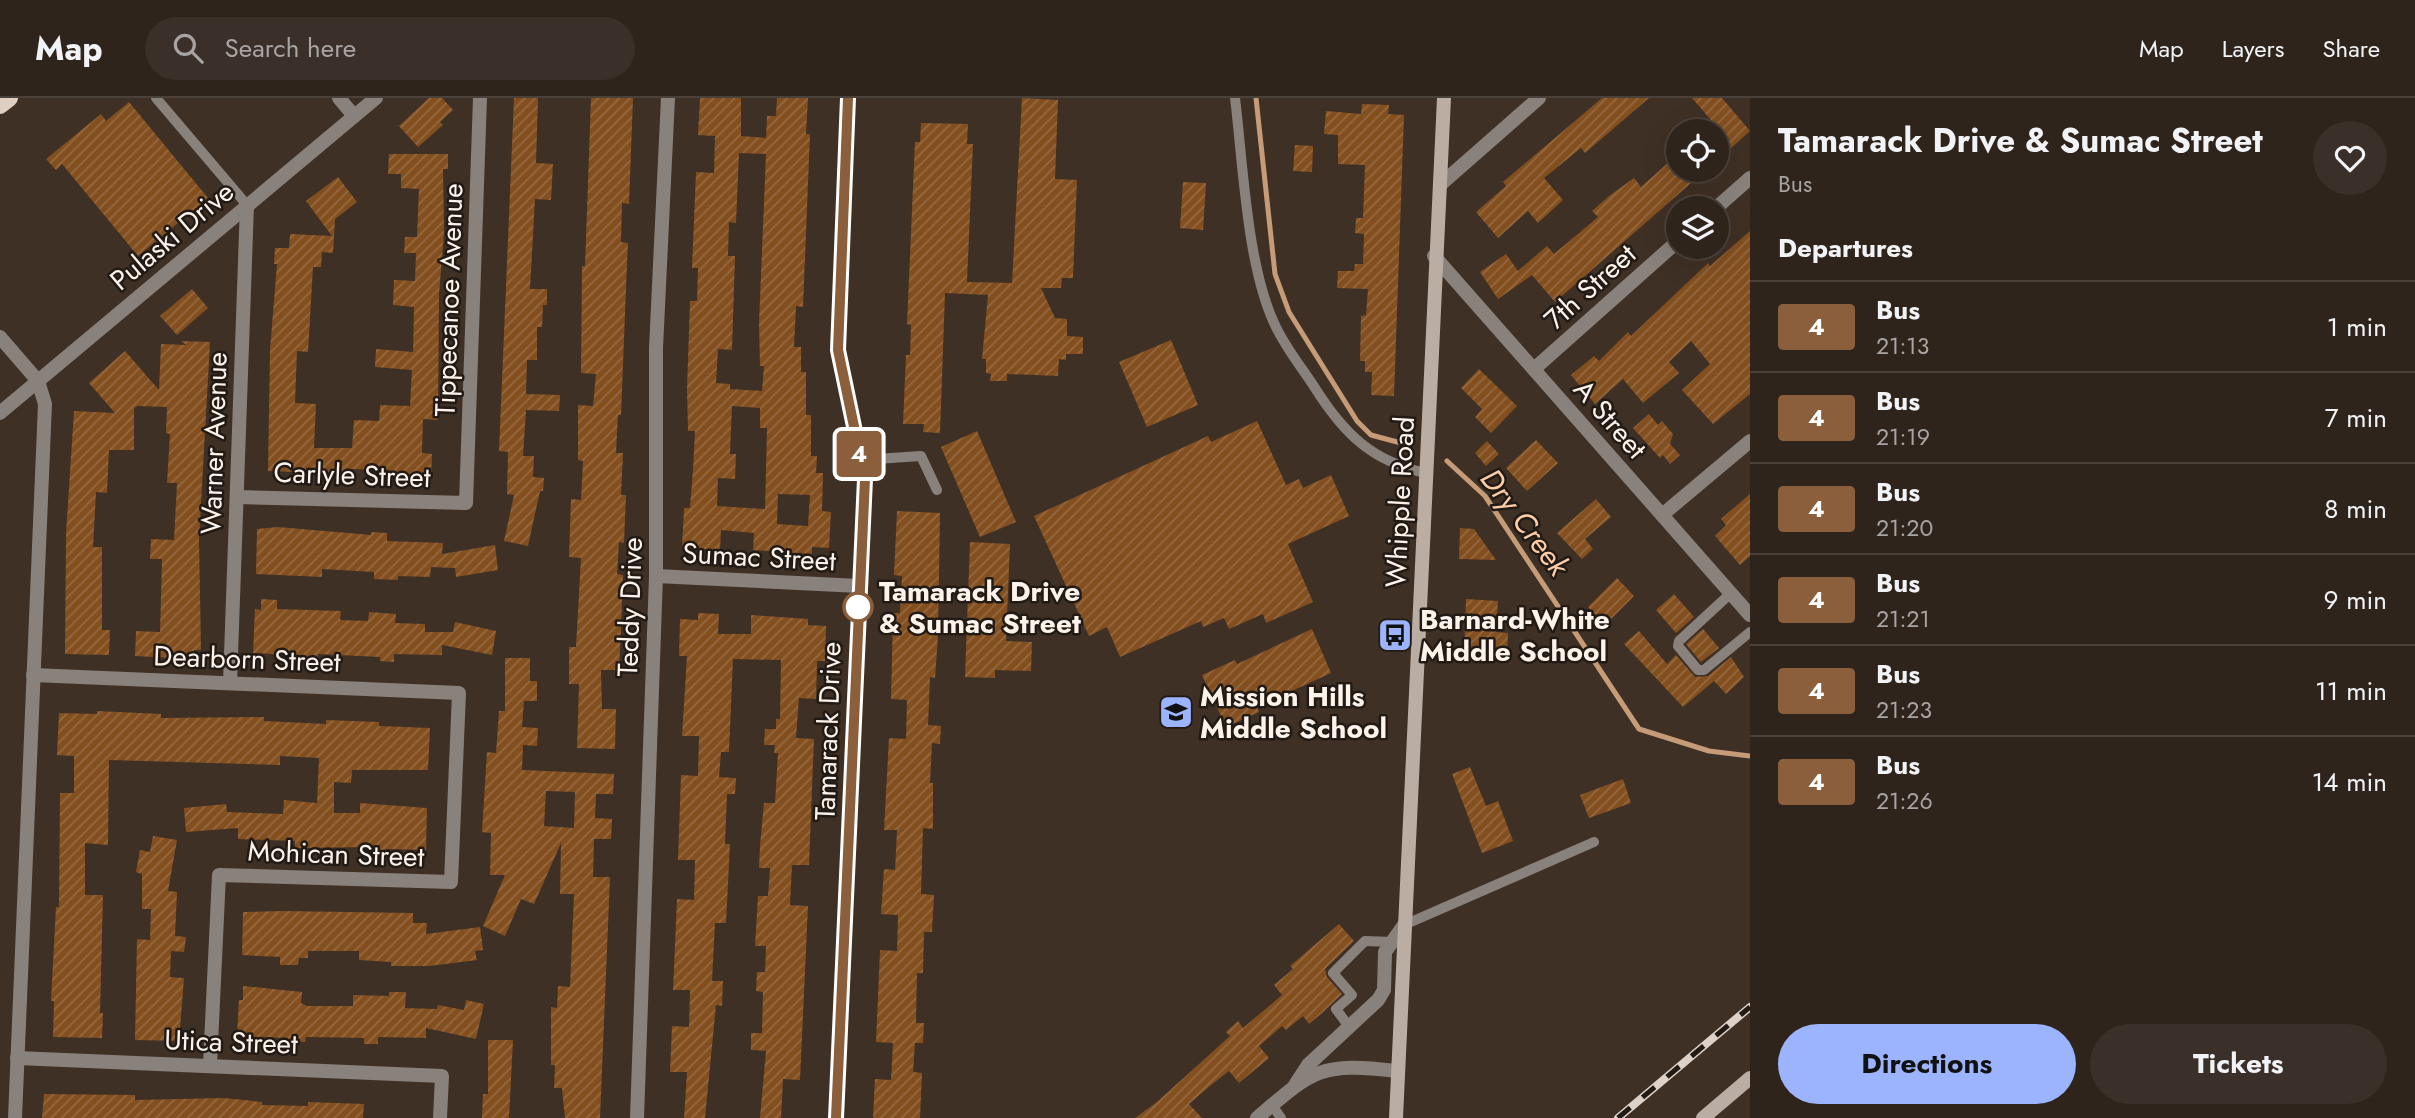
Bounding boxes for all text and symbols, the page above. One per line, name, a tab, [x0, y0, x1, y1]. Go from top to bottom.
search box	[145, 17, 635, 80]
text: Map	[35, 25, 103, 72]
icon: search	[169, 29, 207, 67]
text: Search here	[225, 29, 356, 67]
text: Map	[2139, 31, 2184, 66]
text: Layers	[2222, 31, 2284, 66]
text: Share	[2322, 31, 2380, 66]
text: Tamarack Drive & Sumac Street	[1778, 117, 2263, 164]
map controls	[1666, 119, 1729, 259]
button: locate	[1666, 119, 1729, 182]
button: heart	[2313, 121, 2387, 195]
text: Bus	[1778, 167, 1812, 201]
street label: Pulaski Drive	[101, 172, 243, 300]
street label: Tippecanoe Avenue	[424, 183, 474, 417]
button: layers	[1666, 196, 1729, 259]
text: Departures	[1778, 229, 1913, 267]
street label: 7th Street	[1535, 234, 1645, 339]
text: Bus	[1876, 291, 1920, 329]
text: 1 min	[2327, 308, 2387, 346]
text: 4	[1808, 309, 1825, 344]
text: 21:13	[1876, 329, 1929, 363]
street label: Warner Avenue	[190, 351, 238, 535]
street label: A Street	[1564, 370, 1656, 468]
text: Bus	[1876, 382, 1920, 420]
text: 7 min	[2325, 399, 2387, 437]
text: 4	[1808, 400, 1825, 435]
street label: Whipple Road	[1375, 415, 1425, 589]
text: 21:19	[1876, 420, 1930, 454]
line badge: 4	[836, 431, 882, 477]
text: 4	[851, 436, 867, 471]
street label: Carlyle Street	[273, 452, 431, 498]
water label: Dry Creek	[1470, 459, 1580, 586]
text: Bus	[1876, 473, 1920, 511]
text: 8 min	[2324, 490, 2387, 528]
text: 4	[1808, 491, 1825, 526]
text: 21:20	[1876, 511, 1933, 545]
street label: Sumac Street	[681, 532, 837, 582]
street label: Teddy Drive	[607, 537, 653, 677]
text: Bus	[1876, 564, 1920, 602]
place label: Tamarack Drive & Sumac Street	[879, 571, 1081, 644]
text: 9 min	[2324, 581, 2387, 619]
text: 4	[1808, 582, 1825, 617]
marker: Tamarack Drive & Sumac Street	[843, 592, 873, 622]
place label: Barnard-White Middle School	[1420, 599, 1610, 672]
text: 21:21	[1876, 602, 1930, 636]
bus stop icon: Barnard-White Middle School	[1376, 616, 1414, 654]
street label: Dearborn Street	[153, 635, 342, 683]
street label: Tamarack Drive	[804, 641, 852, 821]
text: Bus	[1876, 655, 1920, 693]
text: 11 min	[2315, 672, 2387, 710]
text: 4	[1808, 673, 1825, 708]
place label: Mission Hills Middle School	[1200, 676, 1387, 749]
school or university icon: Mission Hills Middle School	[1157, 693, 1195, 731]
text: 21:23	[1876, 693, 1932, 727]
text: Bus	[1876, 746, 1920, 784]
text: 14 min	[2312, 763, 2387, 801]
text: 4	[1808, 764, 1825, 799]
text: 21:26	[1876, 784, 1933, 818]
street label: Mohican Street	[247, 830, 425, 878]
street label: Utica Street	[164, 1019, 299, 1065]
button: Directions	[1778, 1024, 2076, 1104]
button: Tickets	[2090, 1024, 2387, 1104]

